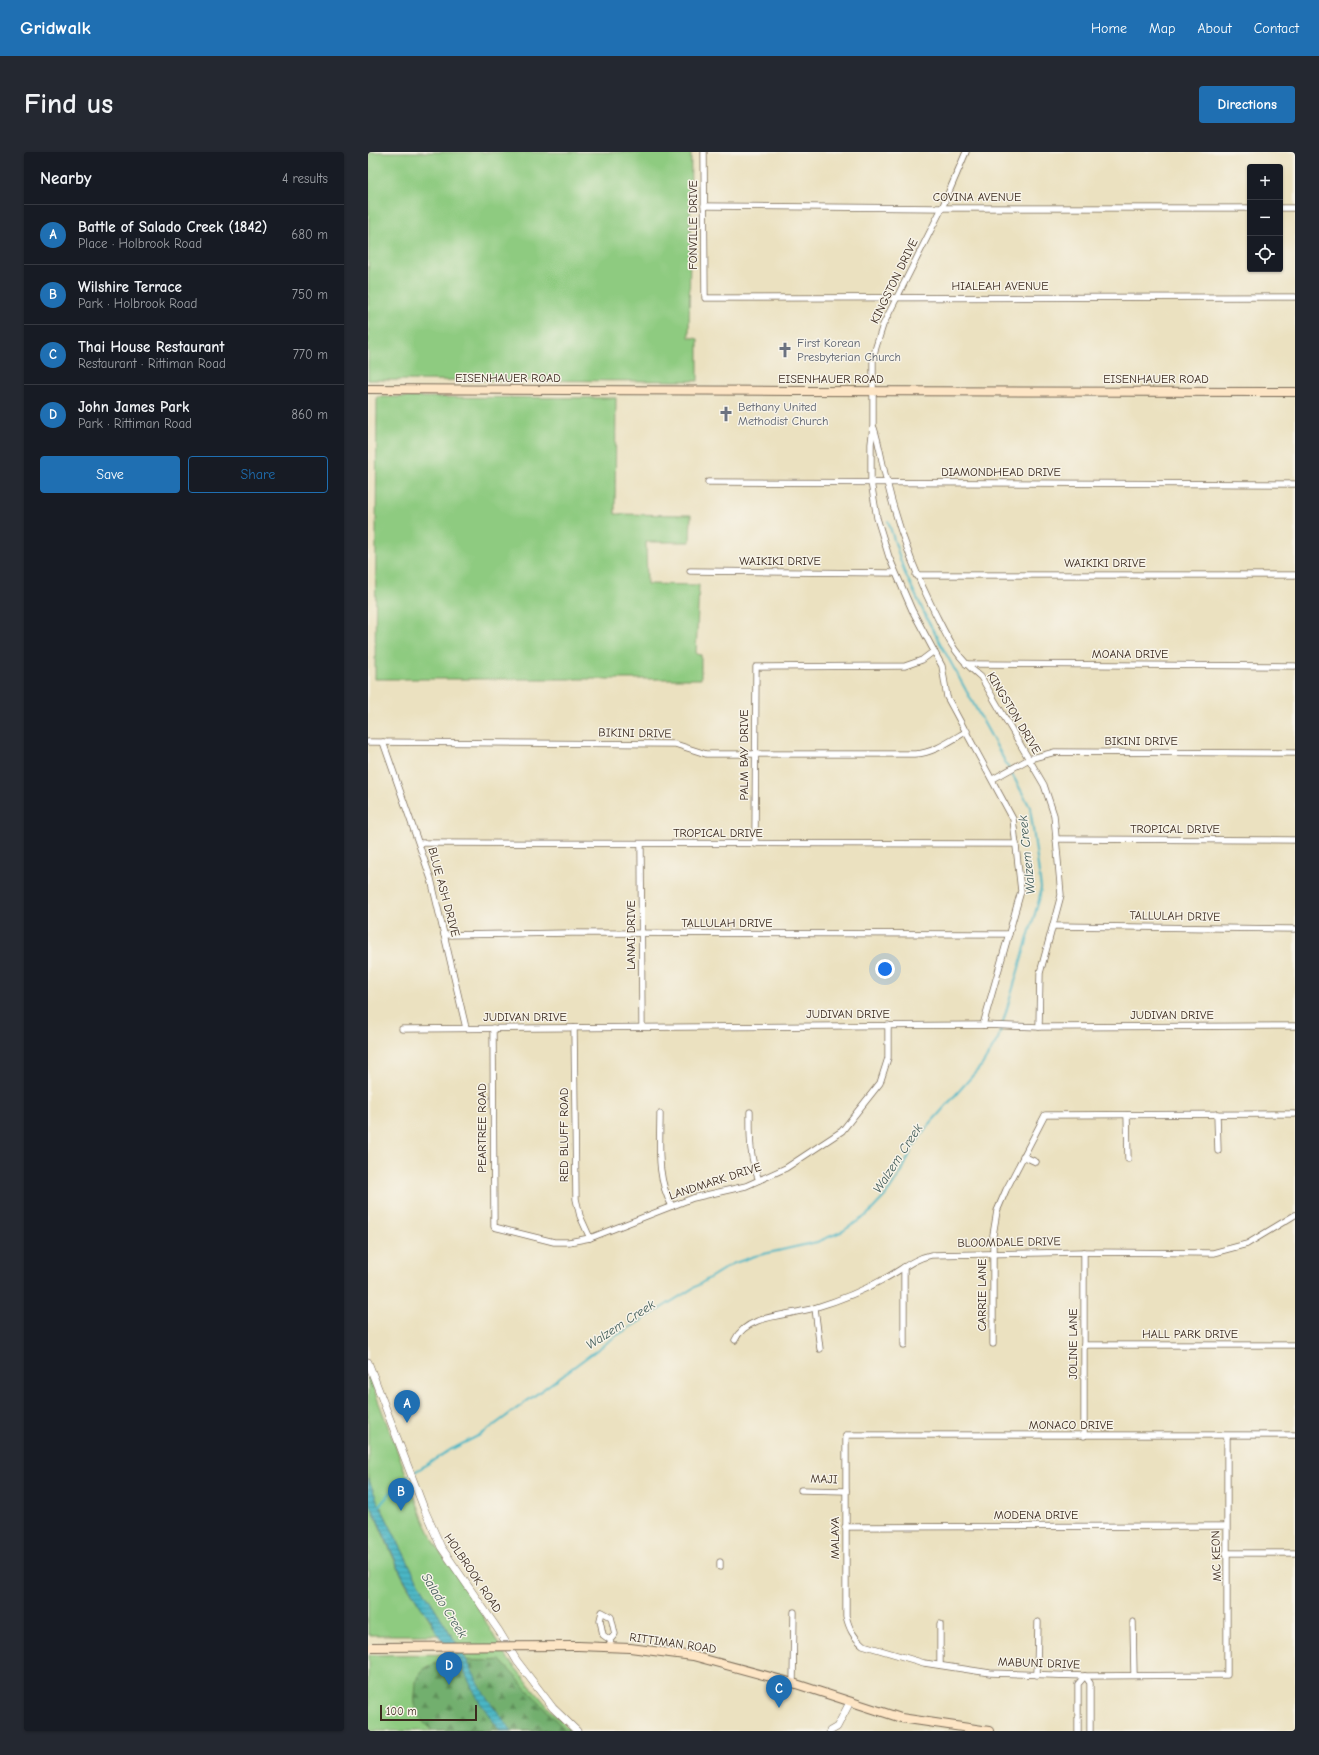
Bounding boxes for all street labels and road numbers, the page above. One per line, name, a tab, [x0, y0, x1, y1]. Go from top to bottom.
street label: FONVILLE DRIVE	[686, 180, 700, 270]
street label: COVINA AVENUE	[933, 190, 1021, 204]
street label: KINGSTON DRIVE	[867, 236, 921, 326]
street label: HIALEAH AVENUE	[952, 279, 1048, 293]
street label: EISENHAUER ROAD	[455, 371, 561, 385]
street label: EISENHAUER ROAD	[778, 372, 884, 386]
street label: EISENHAUER ROAD	[1103, 372, 1209, 386]
street label: DIAMONDHEAD DRIVE	[941, 465, 1061, 479]
street label: WAIKIKI DRIVE	[739, 554, 821, 568]
street label: WAIKIKI DRIVE	[1064, 556, 1146, 570]
street label: MOANA DRIVE	[1092, 647, 1168, 661]
street label: KINGSTON DRIVE	[984, 670, 1044, 756]
street label: PALM BAY DRIVE	[737, 709, 751, 801]
street label: BIKINI DRIVE	[598, 725, 672, 741]
street label: BIKINI DRIVE	[1104, 734, 1178, 748]
street label: TROPICAL DRIVE	[1130, 822, 1220, 836]
street label: TROPICAL DRIVE	[673, 826, 763, 840]
street label: BLUE ASH DRIVE	[425, 846, 463, 938]
street label: LANAI DRIVE	[624, 900, 638, 970]
street label: TALLULAH DRIVE	[1129, 908, 1221, 924]
street label: TALLULAH DRIVE	[682, 916, 772, 930]
street label: JUDIVAN DRIVE	[806, 1007, 890, 1021]
street label: JUDIVAN DRIVE	[1130, 1008, 1214, 1022]
street label: JUDIVAN DRIVE	[483, 1010, 567, 1024]
street label: PEARTREE ROAD	[475, 1083, 489, 1173]
street label: RED BLUFF ROAD	[557, 1088, 571, 1182]
street label: LANDMARK DRIVE	[667, 1159, 763, 1203]
street label: BLOOMDALE DRIVE	[957, 1234, 1061, 1250]
street label: CARRIE LANE	[975, 1259, 989, 1331]
street label: JOLINE LANE	[1066, 1308, 1080, 1380]
street label: HALL PARK DRIVE	[1142, 1327, 1238, 1341]
street label: MONACO DRIVE	[1029, 1418, 1113, 1432]
street label: MAJI	[810, 1472, 838, 1486]
street label: MODENA DRIVE	[994, 1508, 1078, 1522]
street label: MALAYA	[828, 1517, 842, 1559]
street label: MC KEON	[1208, 1530, 1224, 1582]
street label: HOLBROOK ROAD	[441, 1531, 505, 1615]
street label: RITTIMAN ROAD	[629, 1630, 717, 1656]
street label: MABUNI DRIVE	[998, 1655, 1080, 1671]

